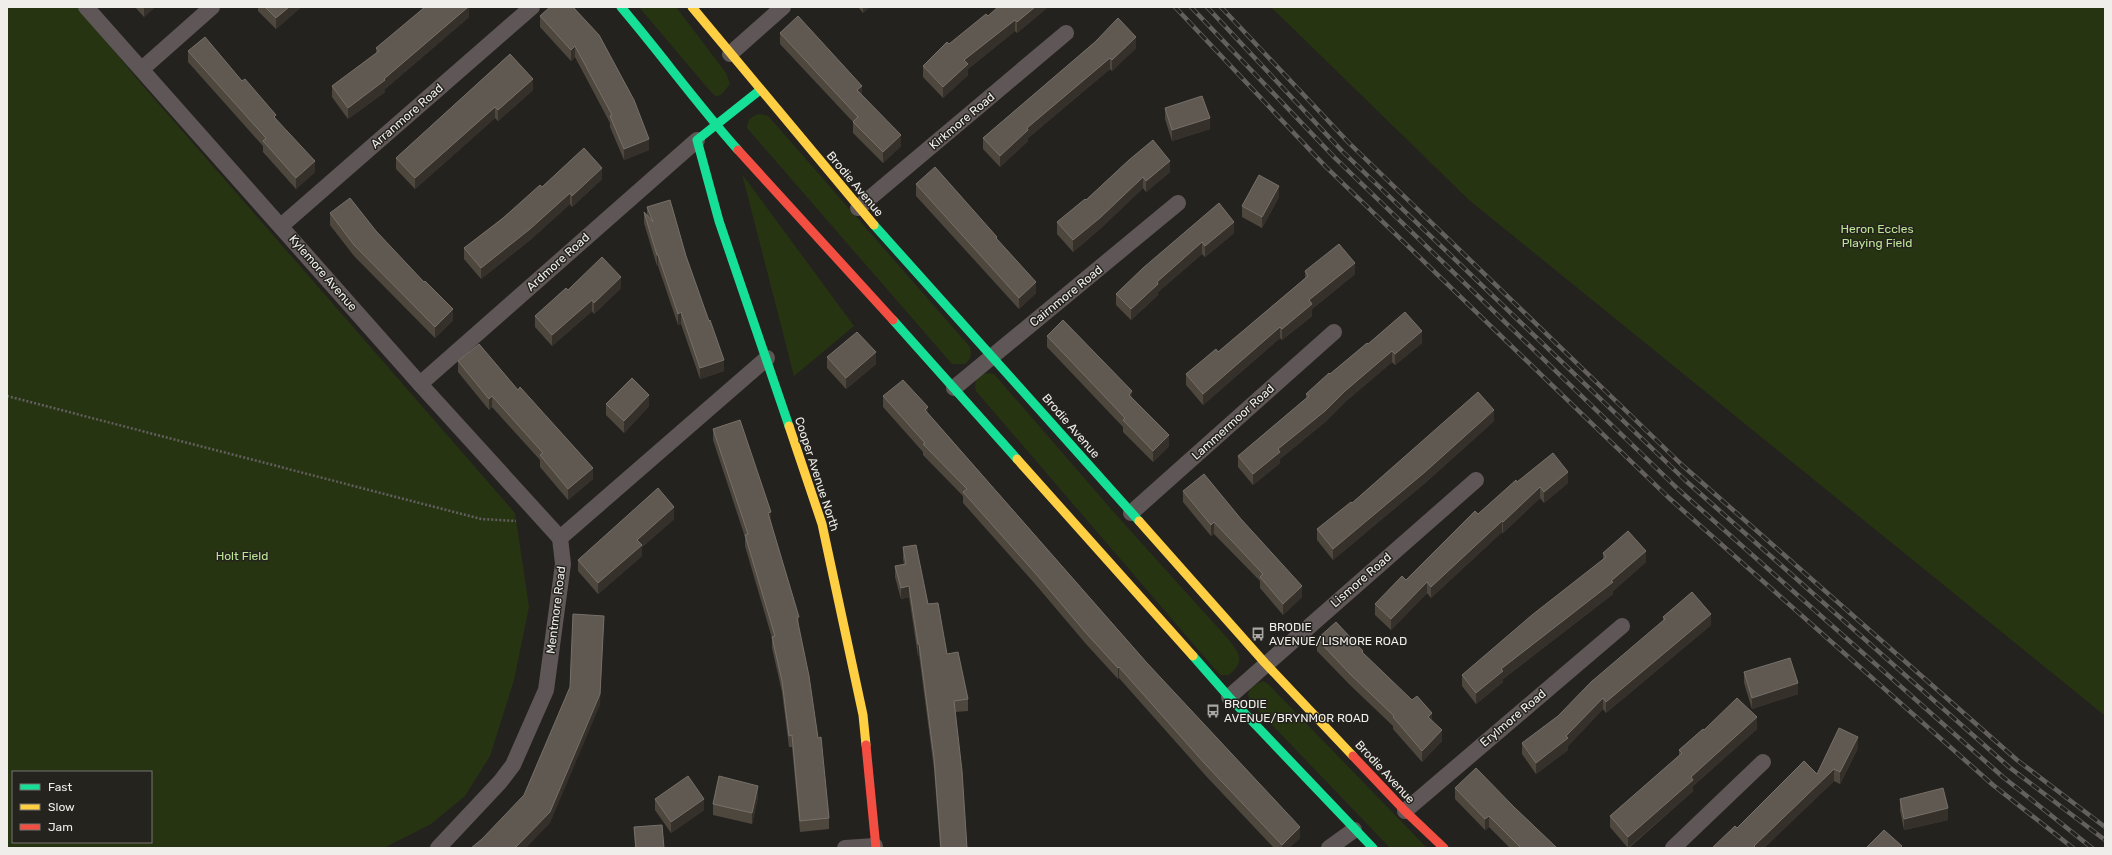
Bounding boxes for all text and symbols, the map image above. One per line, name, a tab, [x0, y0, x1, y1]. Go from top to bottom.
street label: Arranmore Road	[368, 81, 446, 151]
street label: Kirkmore Road	[926, 90, 998, 152]
street label: Brodie Avenue	[824, 149, 886, 220]
park label: Heron Eccles Playing Field	[1840, 222, 1914, 250]
street label: Ardmore Road	[524, 230, 592, 294]
street label: Kylemore Avenue	[286, 232, 360, 314]
street label: Cairnmore Road	[1027, 262, 1105, 330]
street label: Lammermoor Road	[1189, 381, 1277, 463]
street label: Brodie Avenue	[1039, 391, 1103, 461]
street label: Cooper Avenue North	[792, 415, 842, 533]
park label: Holt Field	[216, 549, 268, 563]
street label: Lismore Road	[1328, 550, 1394, 610]
street label: Mentmore Road	[544, 565, 568, 655]
place label: BRODIE AVENUE/LISMORE ROAD	[1269, 620, 1407, 648]
bus stop icon: BRODIE AVENUE/LISMORE ROAD	[1250, 626, 1266, 642]
street label: Erylmore Road	[1477, 686, 1549, 750]
place label: BRODIE AVENUE/BRYNMOR ROAD	[1224, 697, 1369, 725]
bus stop icon: BRODIE AVENUE/BRYNMOR ROAD	[1205, 703, 1221, 719]
street label: Brodie Avenue	[1352, 738, 1418, 807]
legend	[12, 771, 152, 843]
text: Fast	[48, 780, 72, 794]
text: Slow	[48, 800, 75, 814]
text: Jam	[48, 820, 73, 834]

